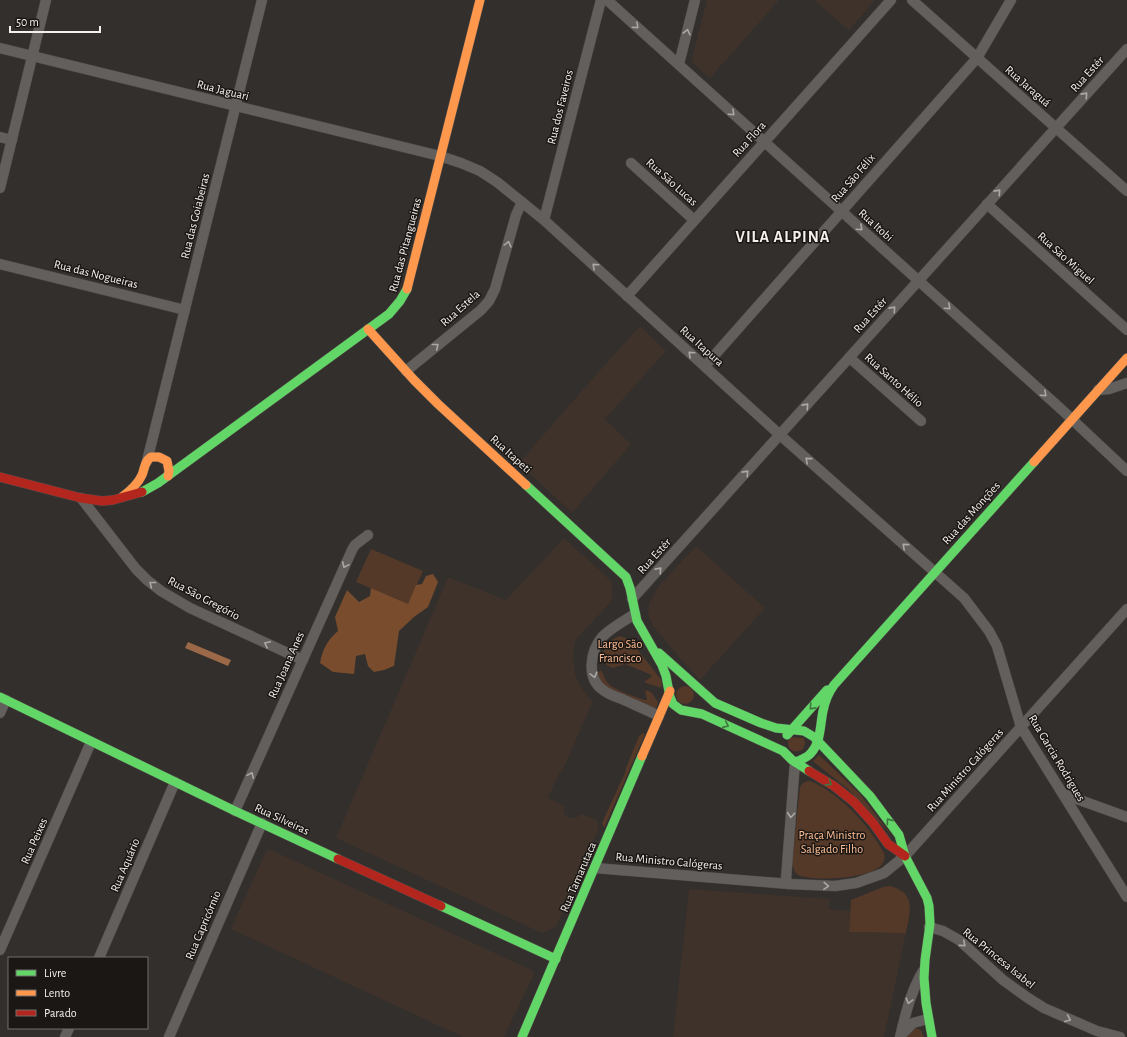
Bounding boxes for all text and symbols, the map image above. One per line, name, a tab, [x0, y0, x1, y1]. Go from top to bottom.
scale bar	[10, 8, 100, 34]
text: 50 m	[16, 16, 39, 28]
one-way arrow	[631, 21, 639, 29]
one-way arrow	[682, 29, 690, 35]
street label: Rua Estér	[1068, 54, 1106, 94]
street label: Rua Jaraguá	[1003, 63, 1053, 109]
street label: Rua dos Faveiros	[545, 68, 575, 146]
street label: Rua Jaguari	[196, 78, 250, 102]
one-way arrow	[1080, 92, 1088, 100]
one-way arrow	[727, 109, 735, 116]
street label: Rua Flora	[730, 119, 768, 159]
street label: Rua São Félix	[829, 151, 877, 205]
street label: Rua São Lucas	[644, 156, 700, 208]
street label: Rua das Goiabeiras	[179, 172, 211, 260]
one-way arrow	[994, 189, 1001, 196]
street label: Rua das Pitangueiras	[387, 197, 423, 293]
street label: Rua Itobi	[856, 207, 896, 243]
one-way arrow	[855, 223, 863, 231]
district label: VILA ALPINA	[736, 229, 830, 245]
street label: Rua São Miguel	[1035, 230, 1097, 286]
one-way arrow	[503, 241, 512, 248]
street label: Rua das Nogueiras	[53, 258, 139, 290]
one-way arrow	[592, 263, 600, 271]
street label: Rua Estela	[438, 287, 482, 329]
street label: Rua Estér	[851, 295, 889, 335]
one-way arrow	[943, 302, 951, 310]
one-way arrow	[888, 307, 895, 314]
street label: Rua Itapura	[678, 323, 726, 369]
one-way arrow	[432, 344, 439, 351]
one-way arrow	[688, 351, 696, 358]
street label: Rua Santo Hélio	[863, 351, 926, 409]
one-way arrow	[1040, 389, 1047, 396]
one-way arrow	[802, 403, 809, 411]
street label: Rua Itapeti	[488, 433, 534, 475]
one-way arrow	[805, 457, 813, 464]
one-way arrow	[741, 470, 748, 478]
street label: Rua das Monções	[940, 479, 1002, 547]
street label: Rua Estér	[635, 536, 673, 576]
one-way arrow	[903, 543, 910, 550]
one-way arrow	[342, 561, 350, 568]
one-way arrow	[654, 567, 661, 575]
street label: Rua São Gregório	[166, 574, 242, 622]
one-way arrow	[150, 582, 157, 589]
street label: Rua Joana Anes	[266, 630, 306, 700]
park label: Largo São Francisco	[598, 638, 643, 664]
one-way arrow	[264, 641, 272, 649]
one-way arrow	[589, 672, 597, 679]
one-way arrow	[809, 702, 816, 709]
street label: Rua Garcia Rodrigues	[1026, 713, 1088, 803]
one-way arrow	[722, 720, 729, 728]
street label: Rua Ministro Calógeras	[925, 726, 1005, 814]
one-way arrow	[246, 772, 254, 780]
one-way arrow	[824, 778, 831, 785]
street label: Rua Silveiras	[253, 801, 311, 837]
one-way arrow	[787, 812, 796, 818]
street label: Rua Peixes	[19, 816, 49, 866]
one-way arrow	[886, 818, 894, 825]
park label: Praça Ministro Salgado Filho	[799, 829, 866, 855]
street label: Rua Aquário	[108, 836, 142, 894]
street label: Rua Tamarutaca	[558, 840, 598, 914]
street label: Rua Ministro Calógeras	[615, 850, 723, 872]
one-way arrow	[823, 882, 829, 890]
street label: Rua Capricórnio	[183, 889, 223, 961]
street label: Rua Princesa Isabel	[961, 925, 1037, 991]
one-way arrow	[959, 939, 966, 946]
legend	[8, 957, 148, 1029]
text: Livre	[44, 967, 66, 979]
text: Lento	[44, 987, 70, 999]
one-way arrow	[905, 998, 914, 1005]
text: Parado	[44, 1007, 77, 1019]
one-way arrow	[1064, 1014, 1072, 1022]

